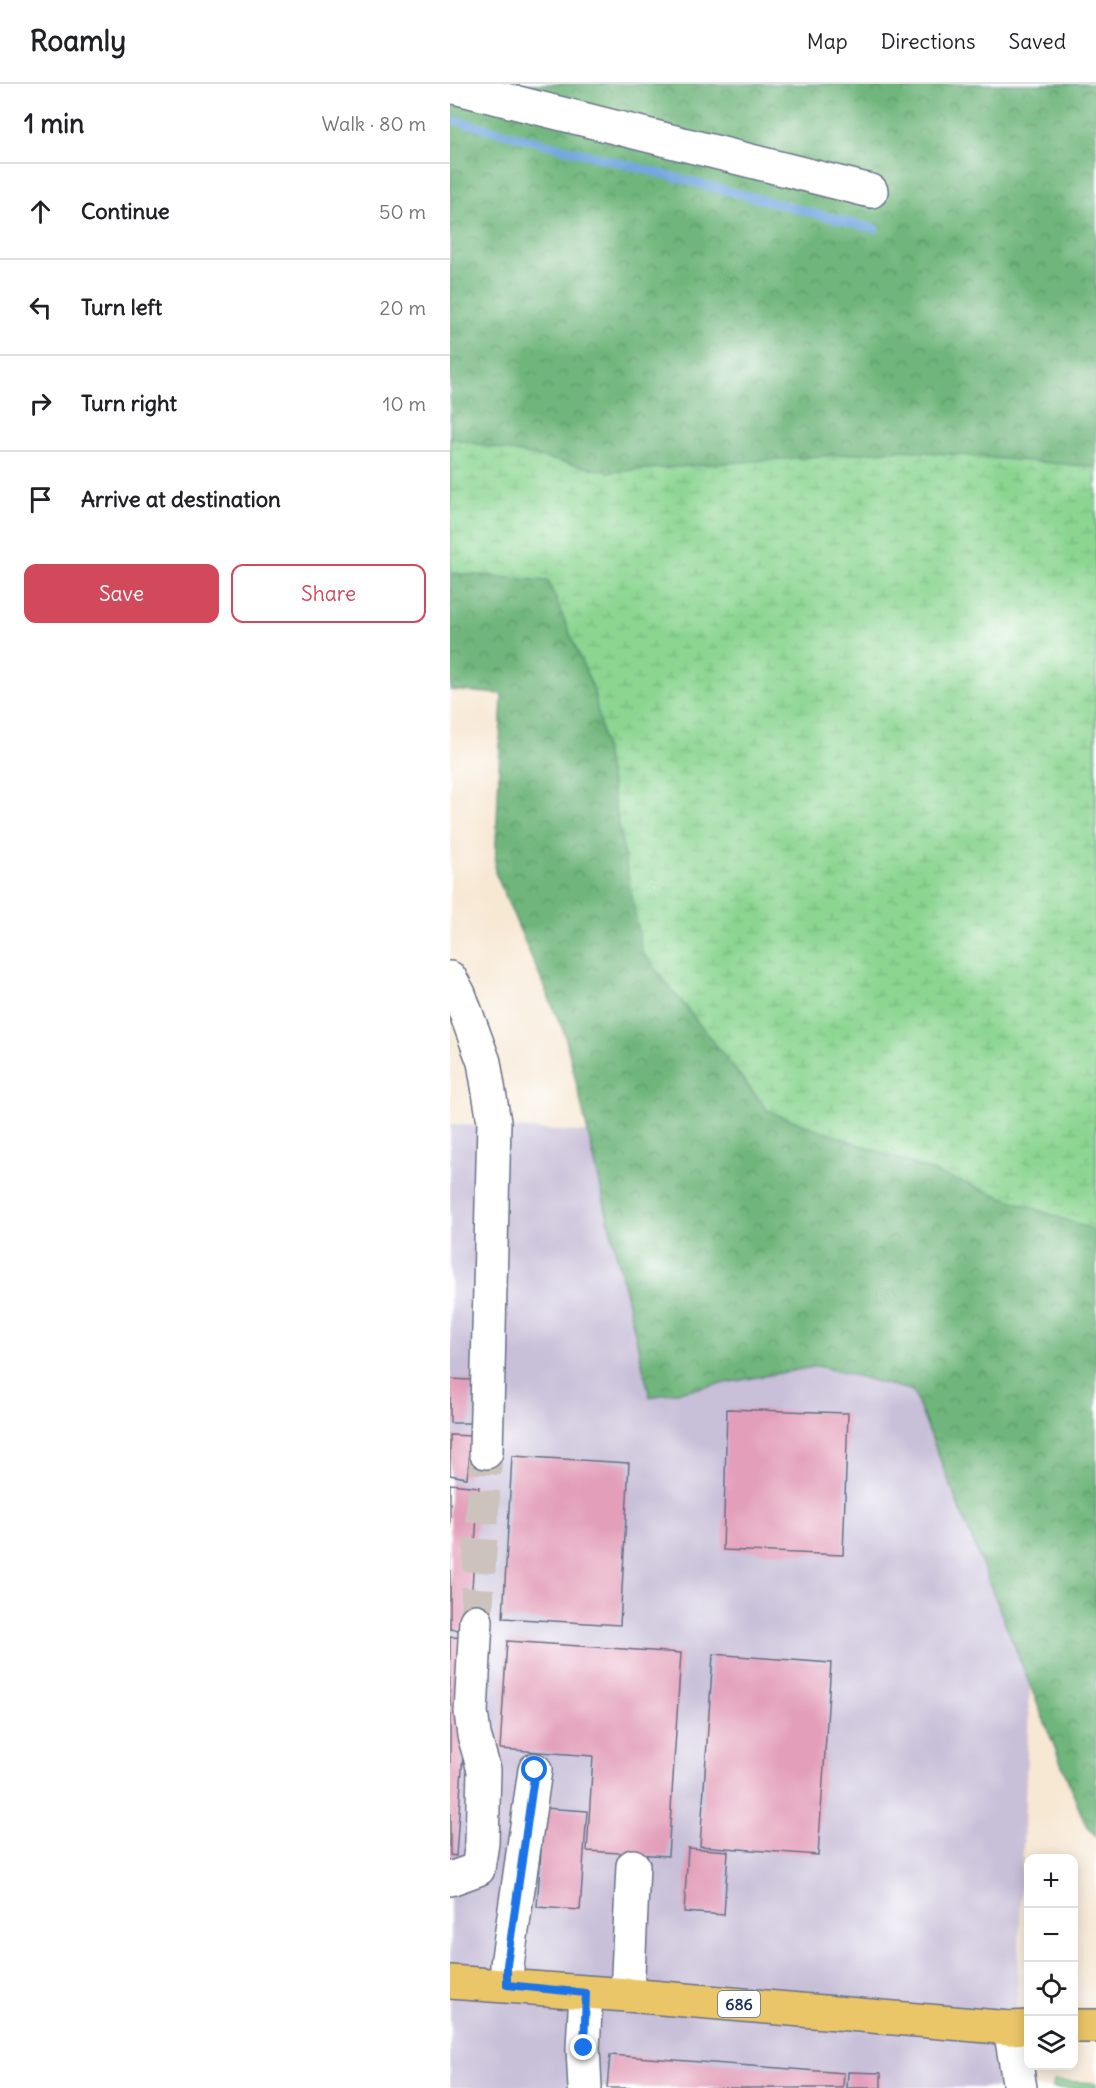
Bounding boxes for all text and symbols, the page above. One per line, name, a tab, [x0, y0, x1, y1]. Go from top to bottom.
text: Roamly	[30, 23, 126, 59]
text: Map	[807, 28, 848, 55]
text: Directions	[881, 28, 975, 55]
text: Saved	[1008, 28, 1066, 55]
text: 1 min	[24, 107, 84, 140]
text: Walk · 80 m	[321, 111, 426, 136]
icon: ahead	[24, 195, 57, 228]
text: Continue	[81, 197, 170, 225]
text: 50 m	[379, 199, 426, 224]
icon: left	[24, 291, 57, 324]
text: Turn left	[81, 293, 162, 321]
text: 20 m	[380, 295, 426, 320]
icon: right	[24, 387, 57, 420]
text: Turn right	[81, 389, 177, 417]
text: 10 m	[383, 391, 426, 416]
icon: arrive	[24, 483, 57, 516]
text: Arrive at destination	[81, 485, 281, 513]
button: Save	[24, 564, 219, 623]
button: Share	[231, 564, 426, 623]
route start	[521, 1756, 547, 1782]
map controls	[1024, 1854, 1078, 2070]
button: +	[1024, 1854, 1078, 1908]
button: −	[1024, 1908, 1078, 1962]
button: locate	[1024, 1962, 1078, 2016]
road number: 686	[718, 1991, 760, 2017]
button: layers	[1024, 2016, 1078, 2070]
route end	[570, 2034, 596, 2060]

